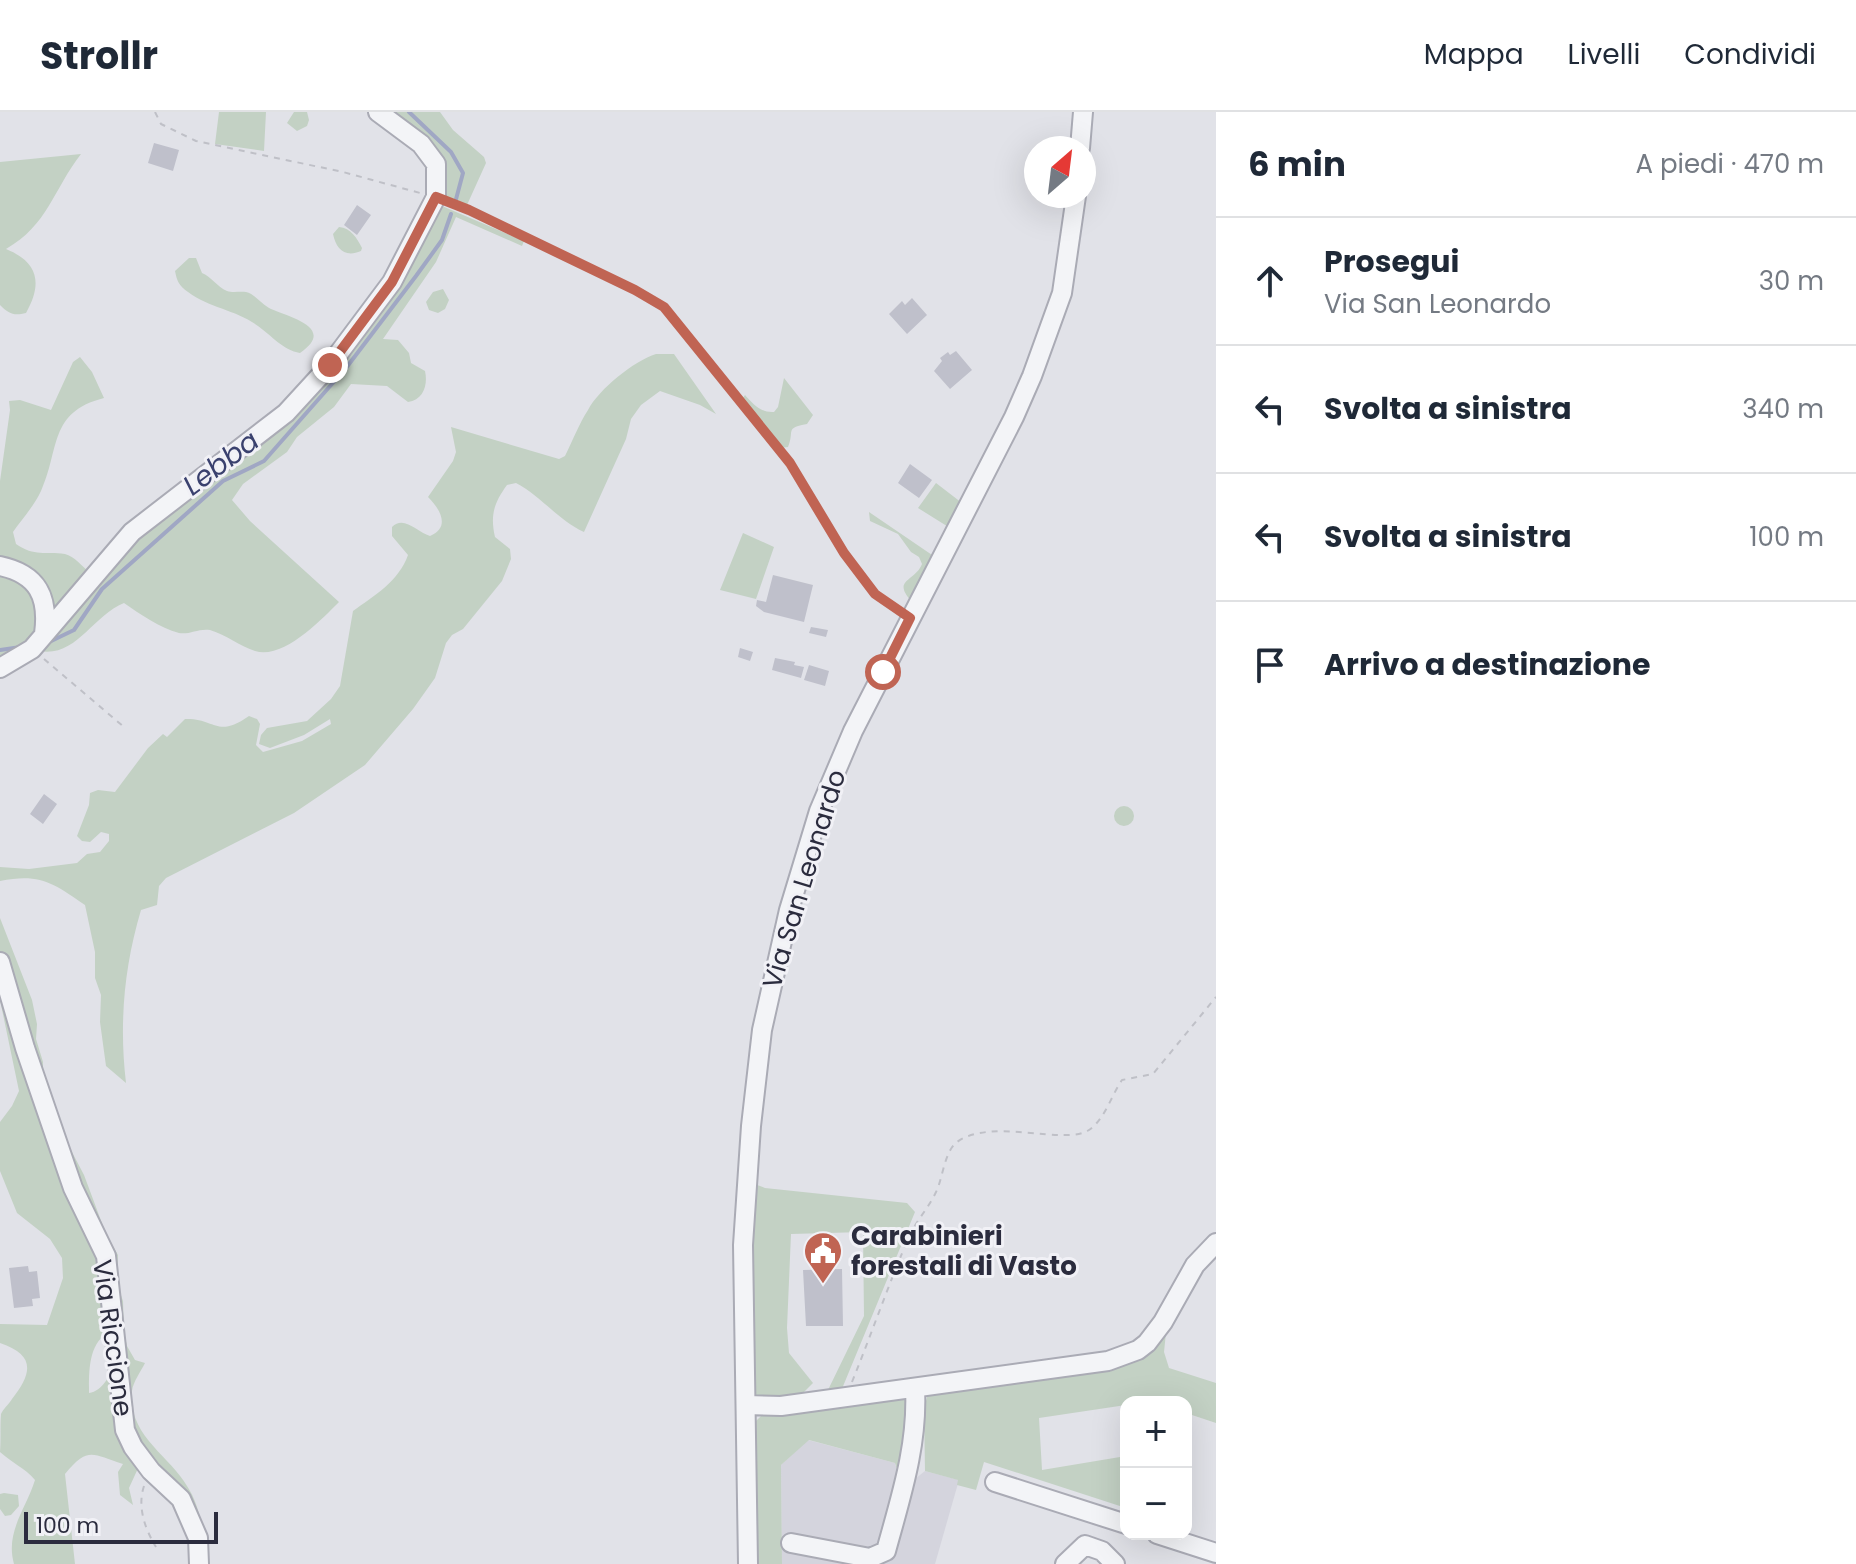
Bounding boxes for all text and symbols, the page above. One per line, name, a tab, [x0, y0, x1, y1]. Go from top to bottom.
text: Strollr	[40, 29, 158, 82]
text: Mappa	[1424, 35, 1524, 74]
text: Livelli	[1568, 35, 1640, 74]
text: Condividi	[1684, 35, 1816, 74]
north arrow	[1024, 136, 1096, 208]
text: 6 min	[1248, 140, 1346, 188]
text: A piedi · 470 m	[1635, 146, 1824, 182]
text: Prosegui	[1324, 240, 1459, 283]
icon: ahead	[1248, 259, 1292, 303]
text: 30 m	[1759, 263, 1824, 299]
text: Via San Leonardo	[1324, 286, 1551, 322]
route end	[312, 347, 348, 383]
icon: left	[1248, 387, 1292, 431]
text: Svolta a sinistra	[1324, 387, 1572, 430]
text: 340 m	[1742, 391, 1824, 427]
water label: Lebba	[175, 421, 267, 505]
icon: left	[1248, 515, 1292, 559]
text: Svolta a sinistra	[1324, 515, 1572, 558]
text: 100 m	[1749, 519, 1824, 555]
icon: arrive	[1248, 643, 1292, 687]
text: Arrivo a destinazione	[1324, 643, 1650, 686]
route start	[865, 654, 901, 690]
street label: Via San Leonardo	[754, 765, 854, 993]
place label: Carabinieri forestali di Vasto	[851, 1218, 1077, 1284]
public building icon: Carabinieri forestali di Vasto	[802, 1230, 844, 1285]
street label: Via Riccione	[84, 1257, 142, 1419]
map controls	[1120, 1396, 1192, 1540]
button: +	[1120, 1396, 1192, 1468]
button: −	[1120, 1468, 1192, 1540]
scale bar	[24, 1508, 218, 1544]
text: 100 m	[36, 1510, 99, 1541]

